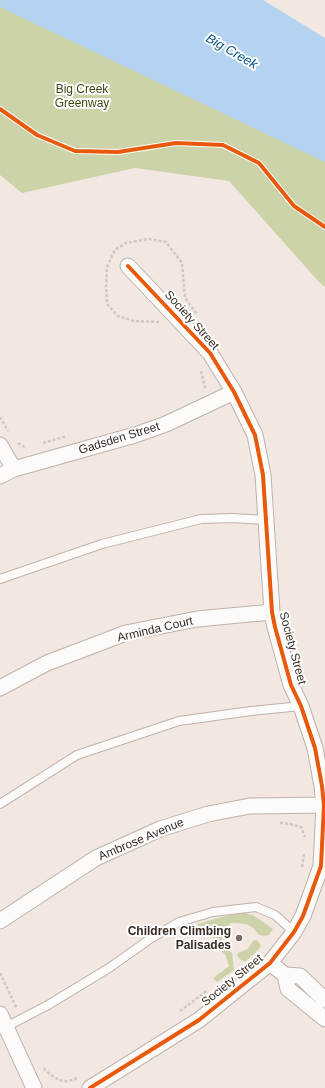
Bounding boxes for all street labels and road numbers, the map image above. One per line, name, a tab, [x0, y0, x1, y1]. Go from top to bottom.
street label: Society Street	[162, 288, 223, 353]
street label: Gadsden Street	[77, 419, 162, 457]
street label: Society Street	[277, 610, 310, 687]
street label: Arminda Court	[116, 613, 195, 645]
street label: Ambrose Avenue	[96, 815, 186, 863]
street label: Society Street	[199, 951, 266, 1009]

